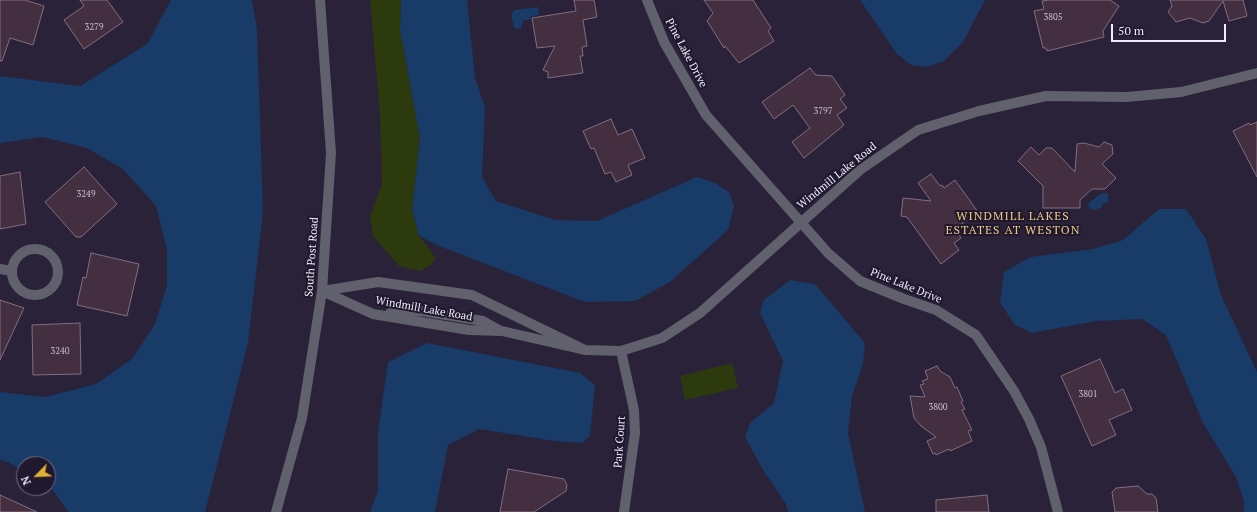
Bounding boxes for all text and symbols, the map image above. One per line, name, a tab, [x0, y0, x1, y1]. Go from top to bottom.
house number: 3805	[1043, 12, 1063, 22]
street label: Pine Lake Drive	[662, 16, 710, 90]
scale bar	[1113, 16, 1228, 42]
house number: 3279	[84, 22, 104, 32]
text: 50 m	[1118, 23, 1144, 38]
house number: 3797	[813, 106, 833, 116]
street label: Windmill Lake Road	[795, 140, 879, 212]
house number: 3249	[76, 189, 96, 199]
district label: WINDMILL LAKES ESTATES AT WESTON	[946, 210, 1080, 238]
street label: South Post Road	[303, 217, 321, 297]
street label: Pine Lake Drive	[868, 266, 944, 306]
street label: Windmill Lake Road	[374, 294, 474, 324]
house number: 3240	[50, 346, 70, 356]
house number: 3801	[1078, 389, 1098, 399]
house number: 3800	[928, 402, 948, 412]
street label: Park Court	[612, 416, 628, 468]
north arrow	[16, 456, 56, 496]
text: N	[18, 474, 34, 487]

